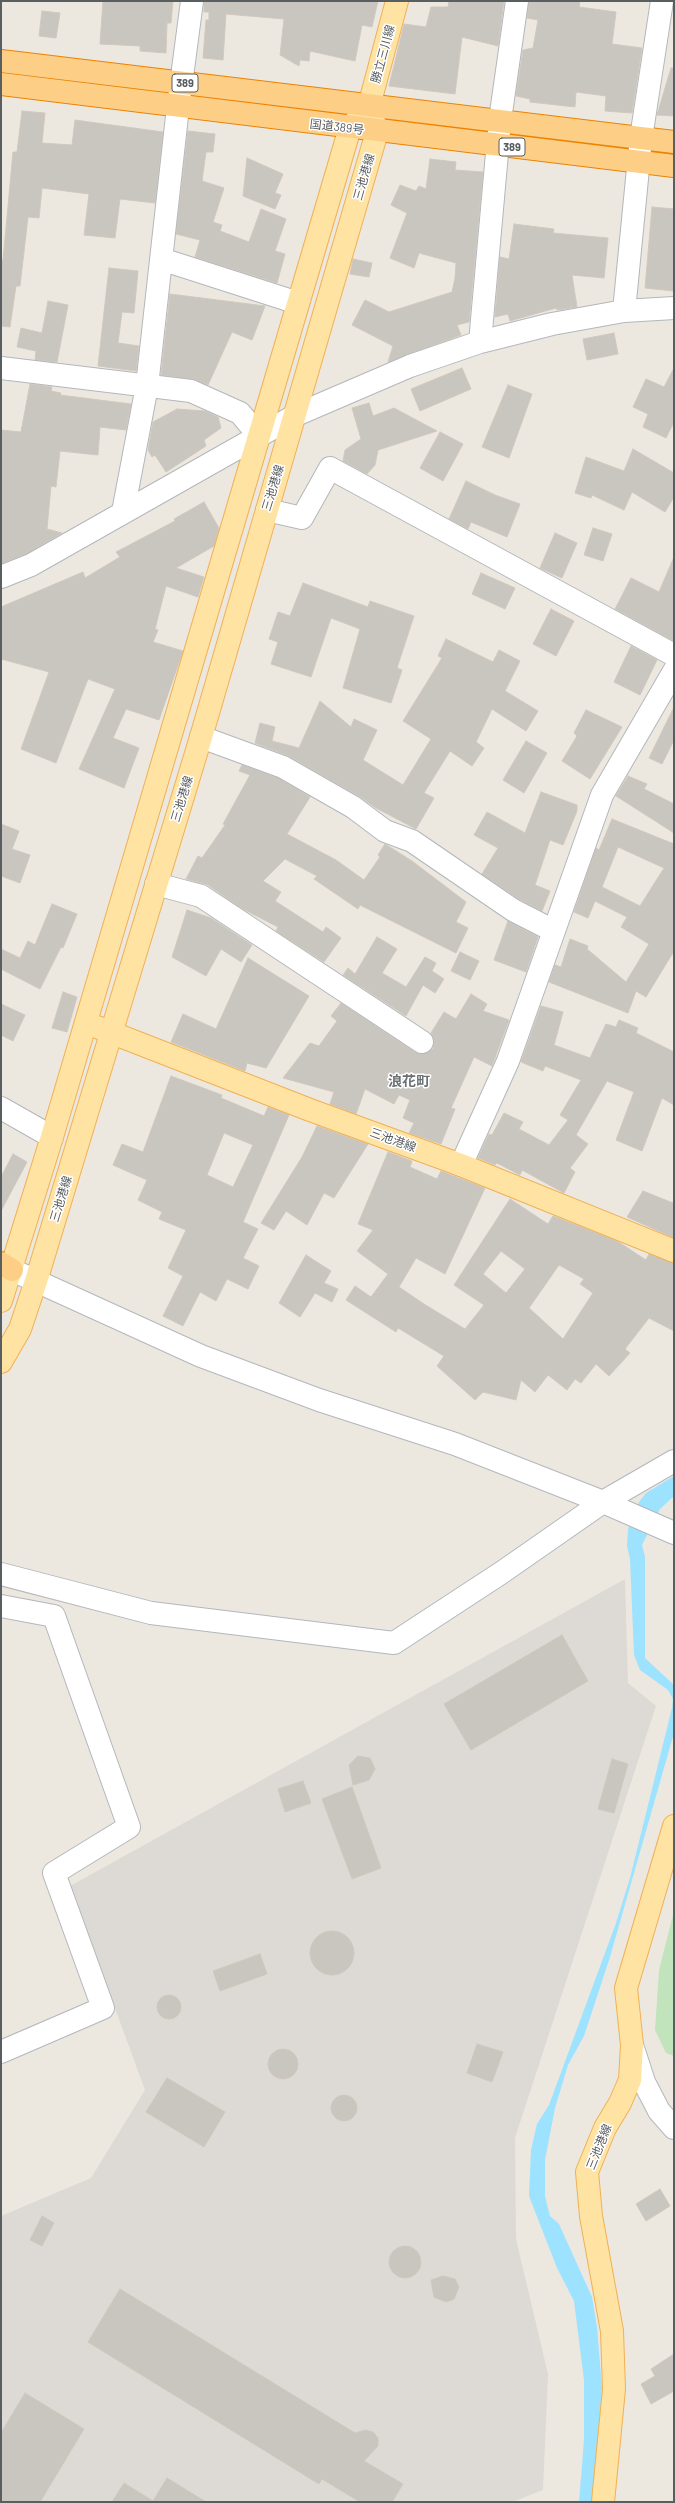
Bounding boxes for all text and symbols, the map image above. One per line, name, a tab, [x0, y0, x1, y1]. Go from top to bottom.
street label: 勝立三川線	[368, 23, 398, 85]
road number: 389	[172, 74, 198, 92]
street label: 国道389号	[309, 117, 365, 137]
road number: 389	[499, 138, 525, 156]
street label: 三池港線	[350, 152, 378, 202]
street label: 三池港線	[259, 463, 287, 513]
street label: 三池港線	[168, 774, 196, 824]
district label: 浪花町	[388, 1073, 430, 1089]
street label: 三池港線	[368, 1125, 418, 1155]
street label: 三池港線	[47, 1174, 75, 1224]
street label: 三池港線	[583, 2122, 615, 2172]

